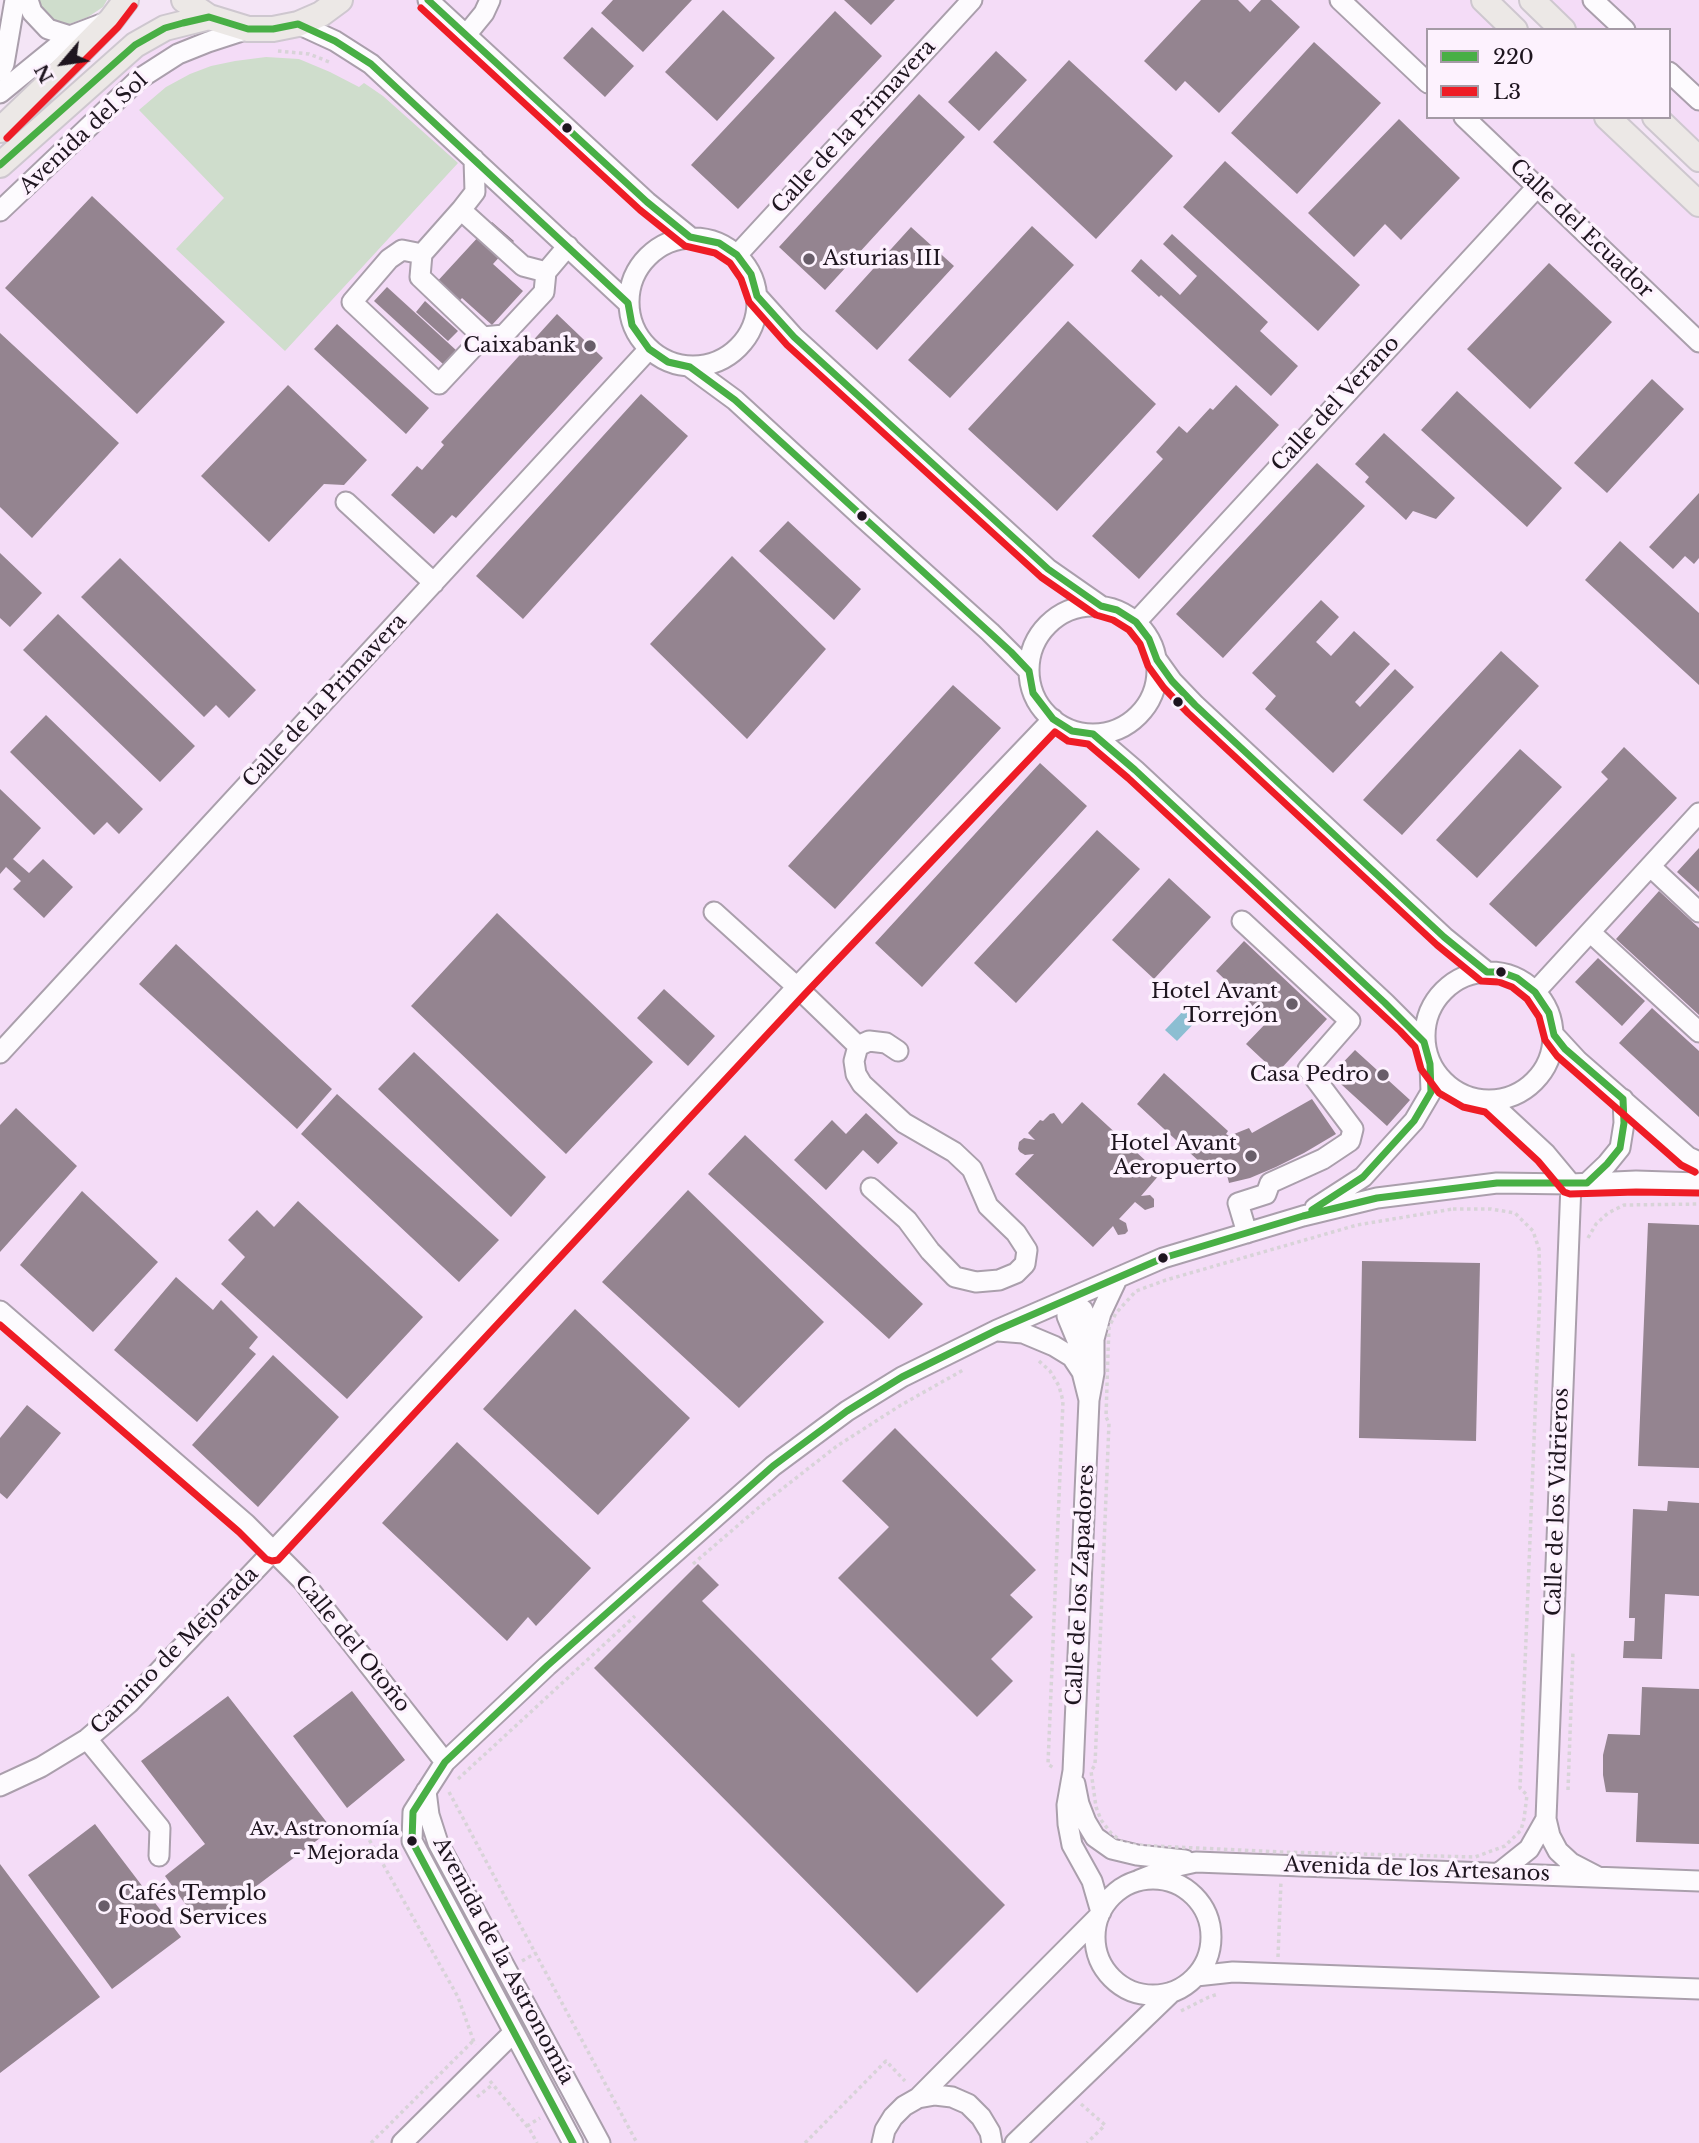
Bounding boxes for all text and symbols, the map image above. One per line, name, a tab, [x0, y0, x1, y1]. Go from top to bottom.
north arrow	[28, 28, 98, 98]
legend	[1426, 28, 1671, 119]
street label: Calle de la Primavera	[767, 35, 941, 219]
text: 220	[1493, 44, 1534, 70]
text: N	[30, 60, 59, 87]
street label: Avenida del Sol	[15, 68, 153, 200]
text: L3	[1493, 79, 1521, 105]
unlabelled marker	[560, 121, 574, 135]
street label: Calle del Ecuador	[1504, 154, 1658, 304]
place label: Asturias III	[823, 246, 941, 272]
marker: Asturias III	[801, 251, 817, 267]
street label: Calle del Verano	[1267, 331, 1405, 477]
place label: Caixabank	[463, 333, 576, 359]
marker: Caixabank	[582, 338, 598, 354]
unlabelled marker	[855, 509, 869, 523]
street label: Calle de la Primavera	[238, 609, 412, 793]
unlabelled marker	[1171, 695, 1185, 709]
unlabelled marker	[1494, 965, 1508, 979]
place label: Hotel Avant Torrejón	[1151, 979, 1278, 1029]
marker: Hotel Avant Torrejón	[1284, 996, 1300, 1012]
place label: Casa Pedro	[1250, 1062, 1369, 1088]
marker: Casa Pedro	[1375, 1067, 1391, 1083]
place label: Hotel Avant Aeropuerto	[1110, 1131, 1237, 1181]
marker: Hotel Avant Aeropuerto	[1243, 1148, 1259, 1164]
unlabelled marker	[1156, 1251, 1170, 1265]
street label: Calle de los Vidrieros	[1541, 1387, 1575, 1617]
street label: Calle de los Zapadores	[1062, 1464, 1100, 1706]
street label: Camino de Mejorada	[86, 1562, 264, 1740]
street label: Calle del Otoño	[289, 1570, 415, 1718]
place label: Av. Astronomía - Mejorada	[250, 1819, 399, 1863]
street label: Avenida de la Astronomía	[427, 1833, 579, 2089]
marker: Av. Astronomía - Mejorada	[405, 1834, 419, 1848]
street label: Avenida de los Artesanos	[1283, 1853, 1551, 1887]
place label: Cafés Templo Food Services	[118, 1881, 267, 1931]
marker: Cafés Templo Food Services	[96, 1898, 112, 1914]

